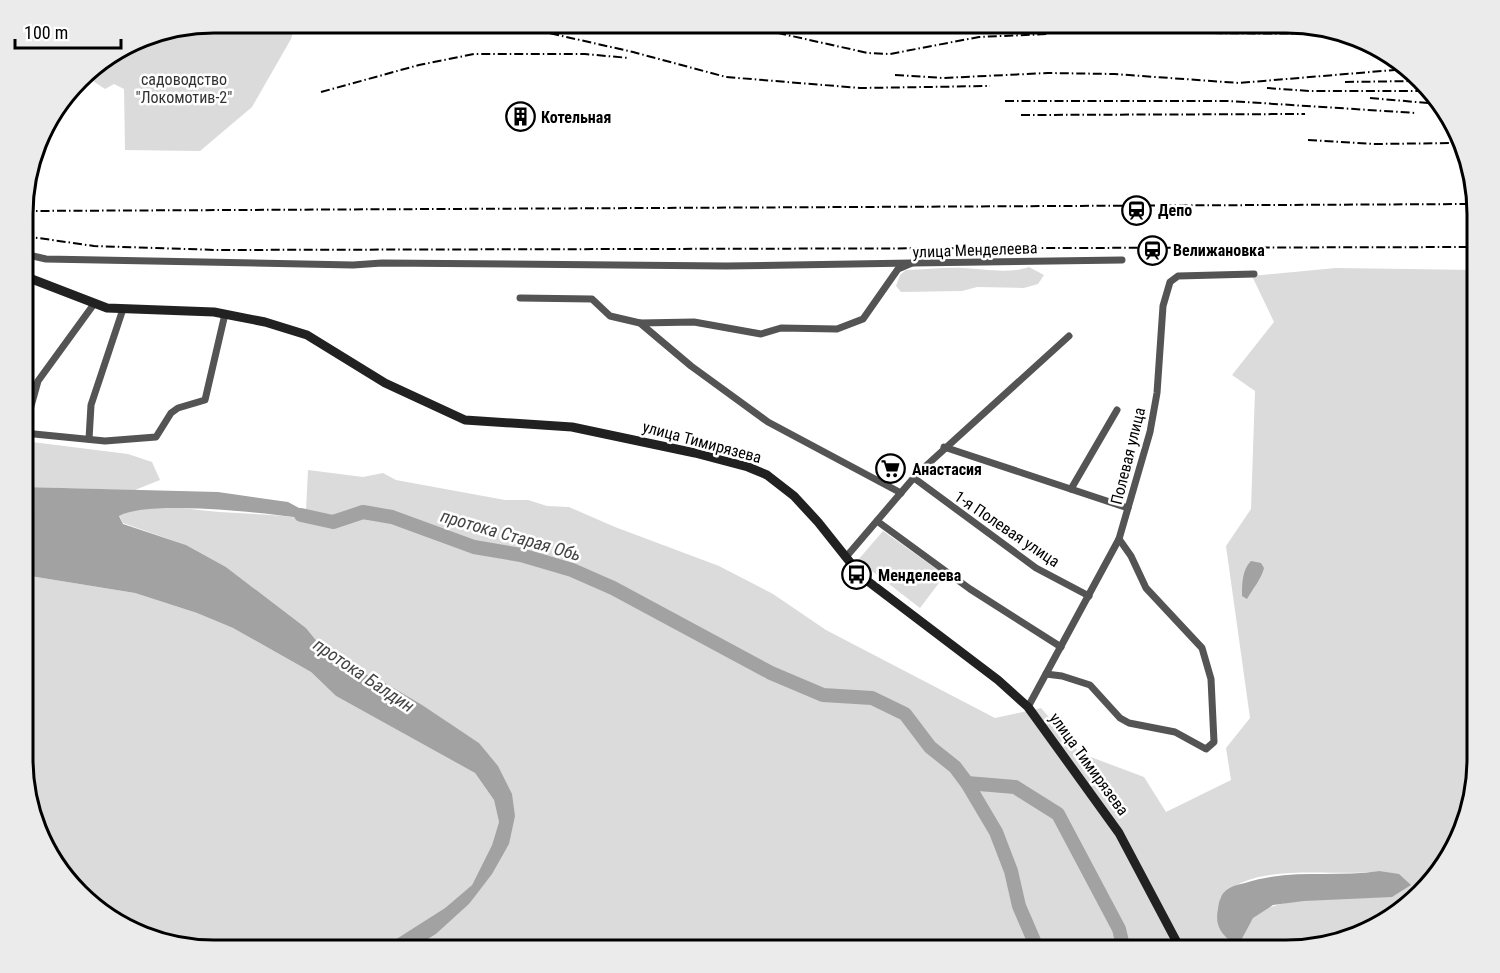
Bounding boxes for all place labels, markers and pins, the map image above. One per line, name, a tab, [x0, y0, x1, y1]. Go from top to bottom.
building icon: Котельная	[504, 101, 536, 133]
place label: Котельная	[541, 108, 611, 127]
station icon: Депо	[1121, 194, 1153, 226]
place label: Депо	[1158, 201, 1192, 220]
station icon: Велижановка	[1136, 234, 1168, 266]
place label: Велижановка	[1173, 241, 1265, 260]
supermarket icon: Анастасия	[875, 453, 907, 485]
place label: Анастасия	[912, 460, 982, 479]
bus stop icon: Менделеева	[841, 559, 873, 591]
place label: Менделеева	[878, 566, 962, 585]

